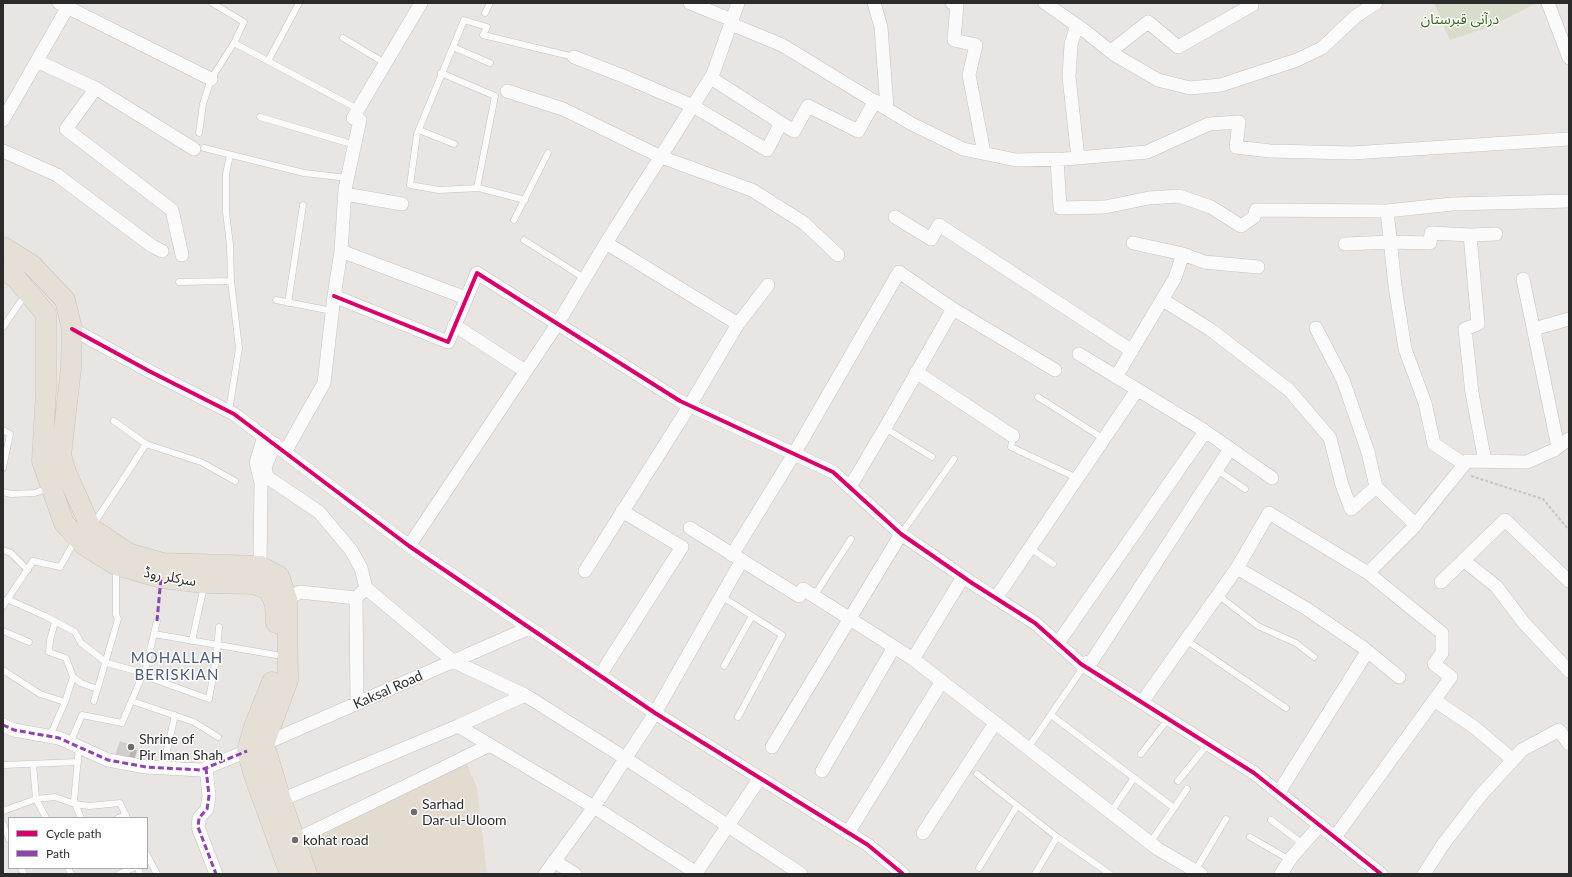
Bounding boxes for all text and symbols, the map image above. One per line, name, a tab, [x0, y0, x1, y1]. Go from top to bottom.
park label: درآنی قبرستان	[1421, 11, 1499, 27]
street label: سرکلر روڈ	[142, 564, 198, 590]
district label: MOHALLAH BERISKIAN	[131, 649, 223, 684]
street label: Kaksal Road	[351, 667, 425, 713]
place label: Shrine of Pir Iman Shah	[139, 731, 223, 764]
marker: Shrine of Pir Iman Shah	[126, 742, 136, 752]
place label: Sarhad Dar-ul-Uloom	[422, 796, 507, 828]
marker: Sarhad Dar-ul-Uloom	[409, 807, 419, 817]
legend	[8, 817, 148, 869]
text: Cycle path	[46, 826, 101, 841]
place label: kohat road	[303, 832, 368, 848]
marker: kohat road	[290, 835, 300, 845]
text: Path	[46, 846, 70, 861]

